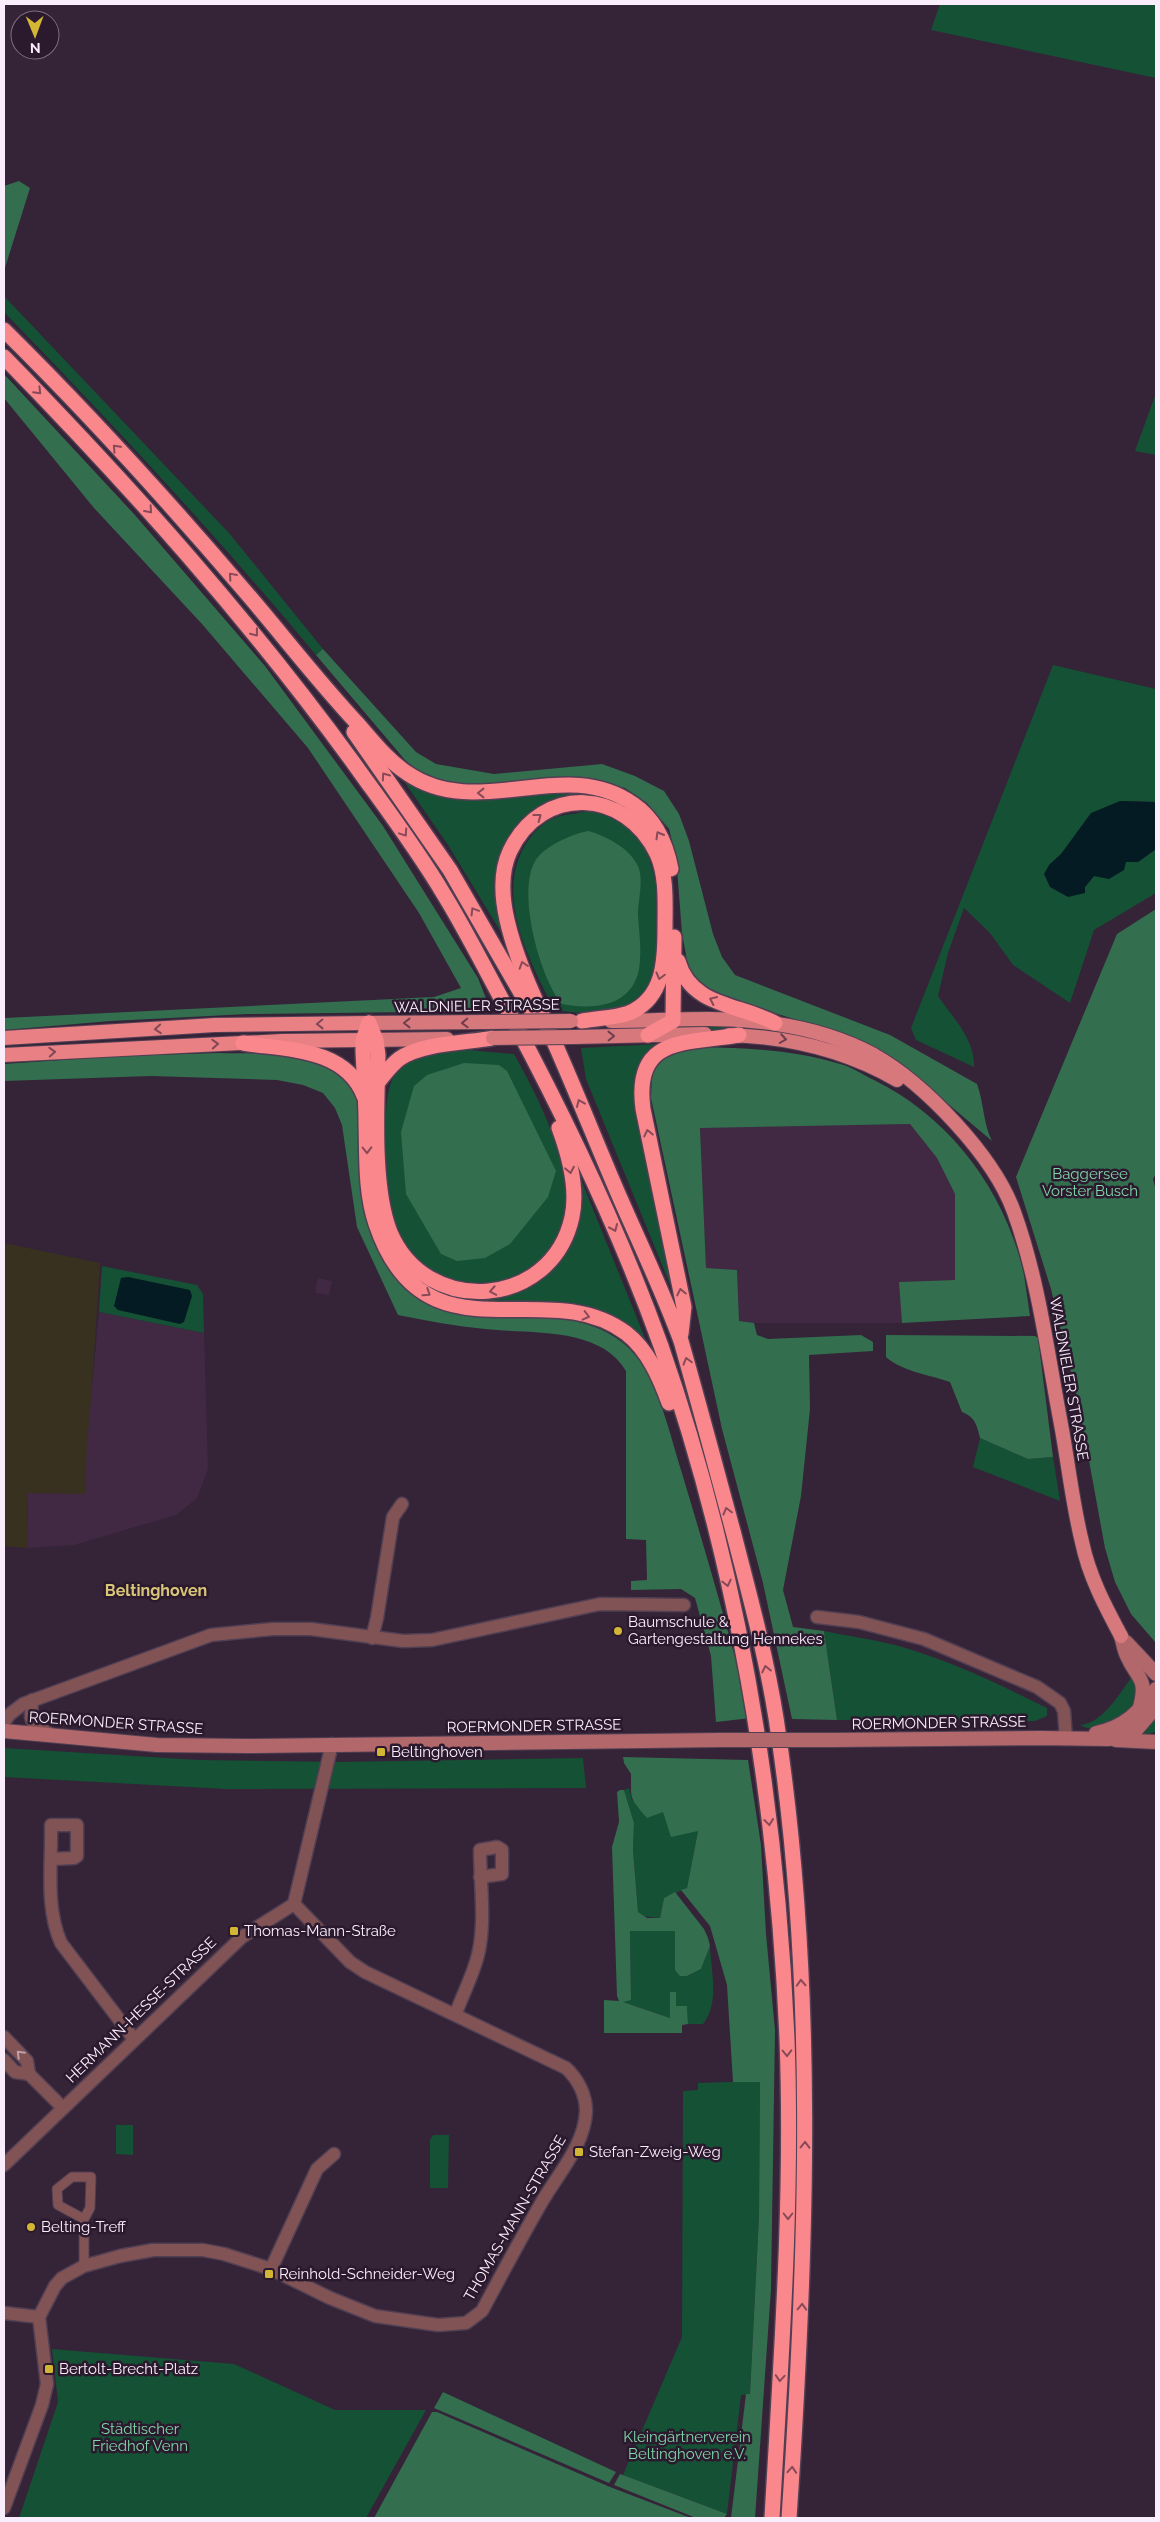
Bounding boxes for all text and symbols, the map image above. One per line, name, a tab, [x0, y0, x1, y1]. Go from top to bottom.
north arrow	[10, 10, 60, 60]
text: N	[30, 40, 41, 56]
one-way arrow	[32, 386, 41, 395]
one-way arrow	[113, 445, 122, 454]
one-way arrow	[143, 505, 152, 514]
one-way arrow	[229, 573, 238, 582]
one-way arrow	[249, 627, 257, 636]
one-way arrow	[382, 772, 391, 781]
one-way arrow	[477, 788, 484, 798]
one-way arrow	[532, 815, 541, 823]
one-way arrow	[398, 827, 407, 837]
one-way arrow	[656, 831, 666, 840]
one-way arrow	[471, 908, 481, 917]
one-way arrow	[518, 962, 528, 970]
one-way arrow	[655, 972, 666, 981]
street label: WALDNIELER STRASSE	[394, 996, 560, 1016]
one-way arrow	[709, 996, 718, 1007]
one-way arrow	[461, 1017, 469, 1028]
one-way arrow	[402, 1018, 410, 1028]
one-way arrow	[316, 1019, 324, 1029]
one-way arrow	[154, 1024, 162, 1035]
one-way arrow	[607, 1031, 615, 1041]
one-way arrow	[779, 1034, 787, 1044]
one-way arrow	[211, 1039, 219, 1050]
one-way arrow	[49, 1047, 57, 1058]
one-way arrow	[576, 1099, 587, 1108]
one-way arrow	[643, 1129, 654, 1138]
one-way arrow	[362, 1147, 372, 1155]
one-way arrow	[565, 1165, 575, 1174]
park label: Baggersee Vorster Busch	[1042, 1165, 1138, 1200]
one-way arrow	[607, 1223, 618, 1232]
one-way arrow	[489, 1285, 498, 1295]
one-way arrow	[422, 1287, 431, 1296]
one-way arrow	[676, 1288, 686, 1297]
street label: WALDNIELER STRASSE	[1046, 1296, 1092, 1462]
one-way arrow	[581, 1310, 590, 1321]
one-way arrow	[682, 1358, 692, 1366]
one-way arrow	[722, 1507, 733, 1516]
one-way arrow	[721, 1578, 732, 1587]
district label: Beltinghoven	[105, 1581, 207, 1600]
place label: Baumschule & Gartengestaltung Hennekes	[628, 1613, 823, 1648]
marker: Baumschule & Gartengestaltung Hennekes	[612, 1625, 624, 1637]
one-way arrow	[761, 1665, 771, 1674]
street label: ROERMONDER STRASSE	[28, 1708, 204, 1738]
street label: ROERMONDER STRASSE	[851, 1712, 1027, 1734]
street label: ROERMONDER STRASSE	[446, 1715, 622, 1737]
place label: Beltinghoven	[391, 1743, 483, 1761]
marker: Beltinghoven	[375, 1746, 387, 1758]
one-way arrow	[763, 1818, 774, 1826]
place label: Thomas-Mann-Straße	[244, 1922, 396, 1940]
marker: Thomas-Mann-Straße	[228, 1925, 240, 1937]
street label: HERMANN-HESSE-STRASSE	[62, 1933, 220, 2087]
one-way arrow	[795, 1978, 806, 1986]
one-way arrow	[782, 2050, 792, 2058]
one-way arrow	[17, 2051, 26, 2060]
street label: THOMAS-MANN-STRASSE	[460, 2132, 570, 2304]
one-way arrow	[800, 2141, 810, 2148]
place label: Stefan-Zweig-Weg	[589, 2143, 721, 2161]
marker: Stefan-Zweig-Weg	[573, 2146, 585, 2158]
one-way arrow	[783, 2212, 793, 2220]
place label: Belting-Treff	[41, 2218, 126, 2236]
marker: Belting-Treff	[25, 2221, 37, 2233]
place label: Reinhold-Schneider-Weg	[279, 2265, 455, 2283]
marker: Reinhold-Schneider-Weg	[263, 2268, 275, 2280]
one-way arrow	[797, 2303, 807, 2311]
place label: Bertolt-Brecht-Platz	[59, 2360, 198, 2378]
marker: Bertolt-Brecht-Platz	[43, 2363, 55, 2375]
one-way arrow	[775, 2374, 786, 2382]
park label: Städtischer Friedhof Venn	[92, 2420, 188, 2455]
park label: Kleingärtnerverein Beltinghoven e.V.	[623, 2428, 751, 2463]
one-way arrow	[786, 2465, 797, 2473]

